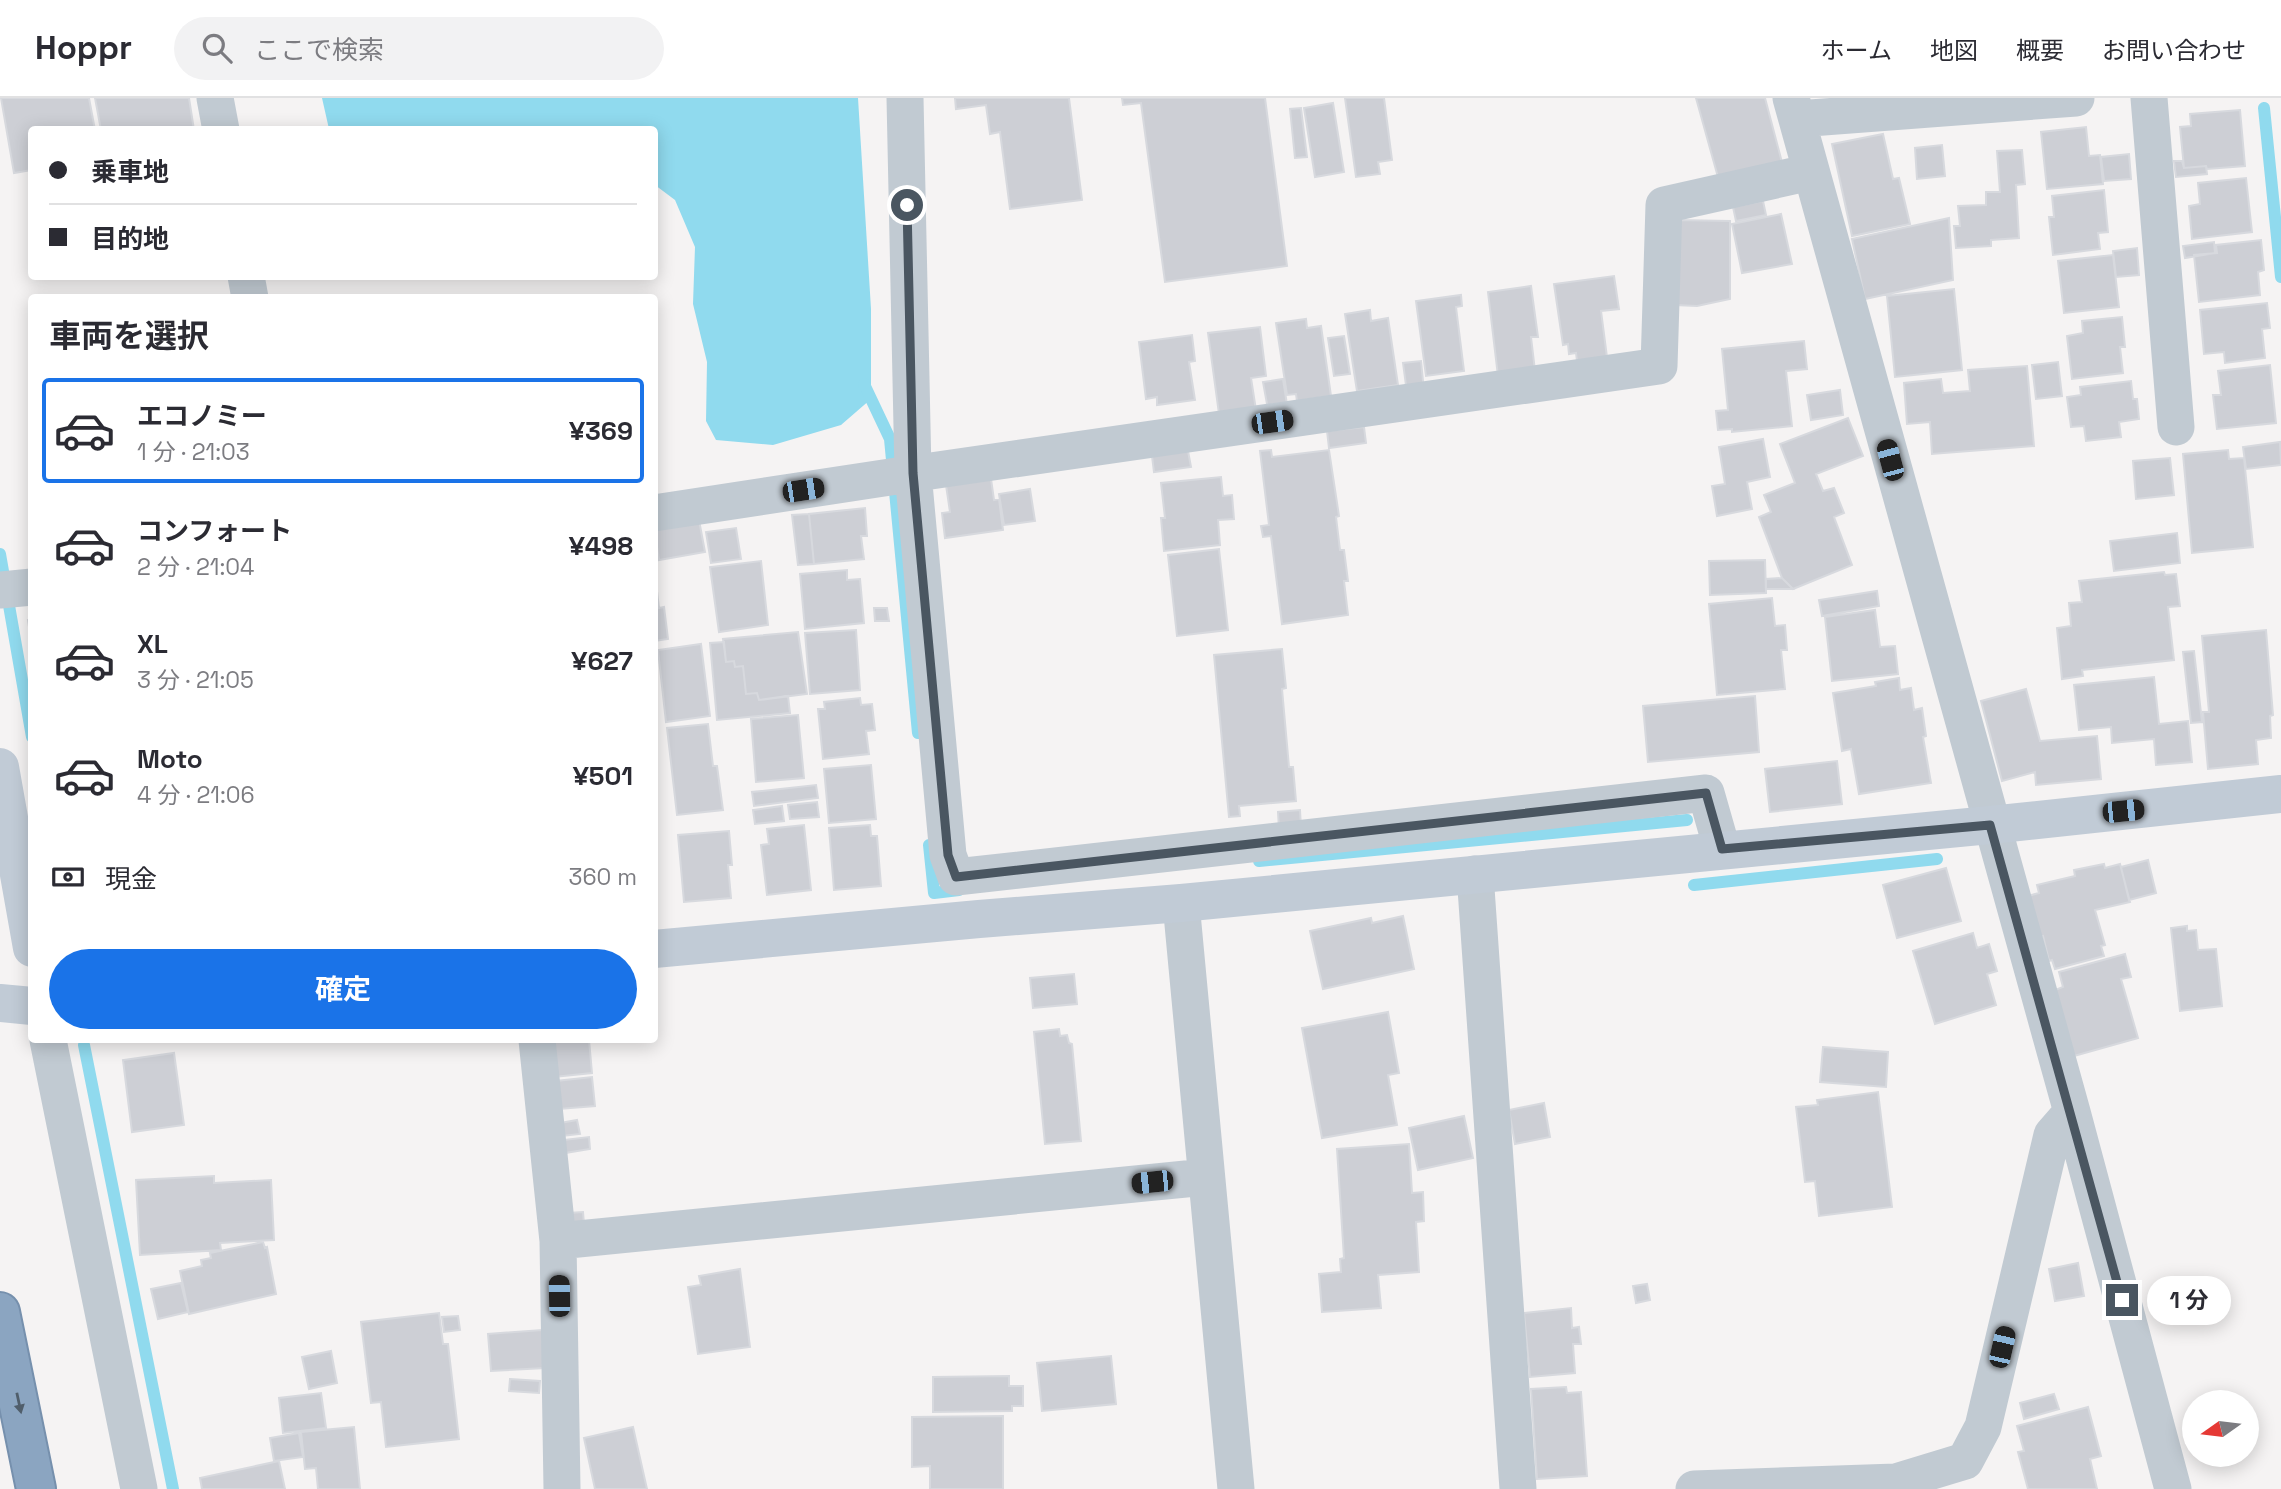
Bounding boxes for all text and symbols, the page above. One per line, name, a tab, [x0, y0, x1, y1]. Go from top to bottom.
search box	[174, 17, 664, 80]
text: Hoppr	[35, 27, 132, 69]
icon: search	[198, 29, 236, 67]
text: ここで検索	[254, 33, 384, 67]
text: ホーム	[1821, 35, 1892, 66]
text: 地図	[1930, 35, 1978, 66]
text: 概要	[2016, 35, 2064, 66]
text: お問い合わせ	[2102, 35, 2246, 66]
text: 乗車地	[91, 155, 169, 189]
route start	[891, 189, 923, 221]
text: 目的地	[91, 222, 169, 256]
text: 車両を選択	[49, 316, 209, 356]
icon: car	[53, 399, 116, 462]
text: エコノミー	[137, 399, 267, 433]
car	[1250, 409, 1295, 435]
text: ¥369	[569, 414, 633, 448]
text: 1 分 · 21:03	[137, 437, 250, 467]
car	[1875, 437, 1906, 483]
car	[781, 476, 826, 504]
icon: car	[53, 514, 116, 577]
text: コンフォート	[137, 514, 292, 548]
text: ¥498	[569, 529, 633, 563]
text: 2 分 · 21:04	[137, 552, 254, 582]
text: XL	[137, 627, 168, 661]
icon: car	[53, 629, 116, 692]
text: ¥627	[571, 644, 633, 678]
text: 3 分 · 21:05	[137, 665, 254, 695]
text: Moto	[137, 742, 203, 776]
icon: car	[53, 744, 116, 807]
text: ¥501	[573, 759, 633, 793]
text: 4 分 · 21:06	[137, 780, 255, 810]
car	[2102, 798, 2145, 824]
icon: cash	[49, 858, 87, 896]
text: 現金	[105, 862, 157, 896]
text: 360 m	[569, 862, 637, 892]
button: 確定	[49, 949, 637, 1029]
car	[1131, 1169, 1174, 1195]
car	[549, 1275, 570, 1317]
callout: 1 分	[2146, 1276, 2230, 1324]
route end	[2106, 1284, 2138, 1316]
text: 1 分	[2169, 1285, 2209, 1315]
car	[1988, 1324, 2017, 1370]
north arrow	[2182, 1390, 2259, 1466]
map controls	[2182, 1390, 2259, 1467]
one-way arrow	[13, 1392, 24, 1414]

